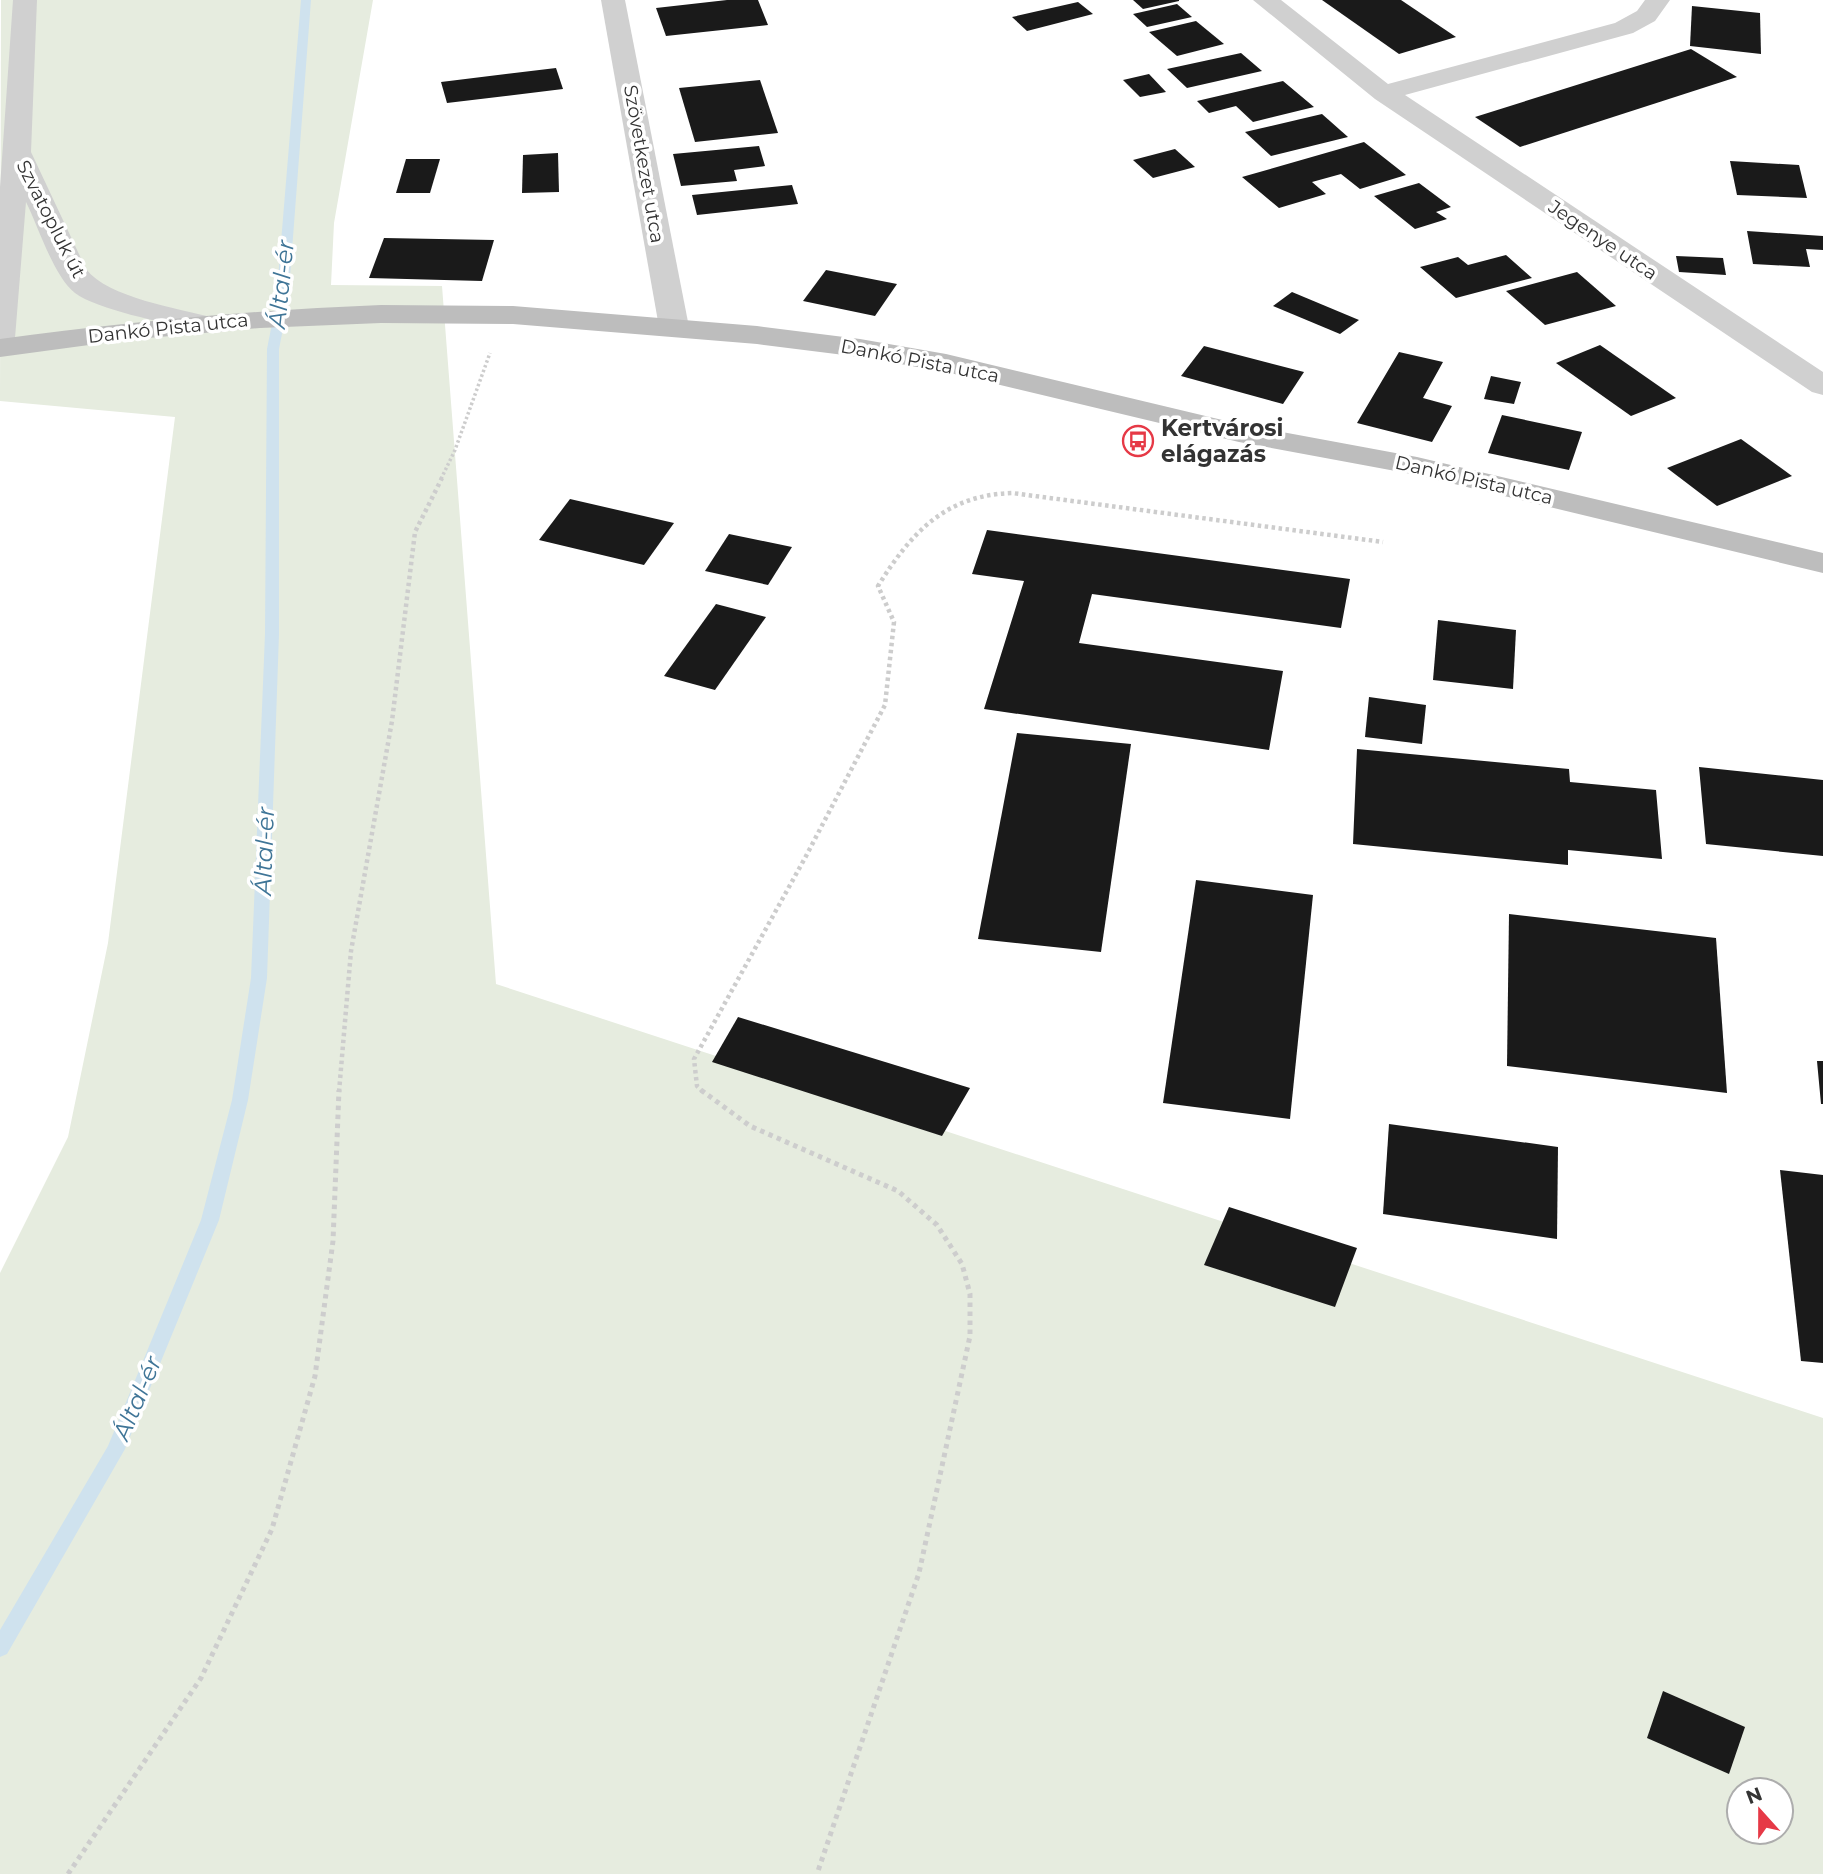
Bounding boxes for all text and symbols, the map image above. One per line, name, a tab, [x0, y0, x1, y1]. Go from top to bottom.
street label: Szövetkezet utca	[619, 83, 669, 245]
street label: Szvatopluk út	[11, 156, 91, 282]
street label: Jegenye utca	[1543, 195, 1662, 285]
water label: Által-ér	[262, 237, 300, 332]
street label: Dankó Pista utca	[87, 308, 249, 348]
street label: Dankó Pista utca	[839, 334, 1001, 388]
place label: Kertvárosi elágazás	[1161, 414, 1283, 468]
bus stop icon: Kertvárosi elágazás	[1121, 424, 1155, 458]
street label: Dankó Pista utca	[1393, 451, 1555, 509]
water label: Által-ér	[248, 805, 280, 898]
water label: Által-ér	[106, 1350, 168, 1446]
north arrow	[1725, 1776, 1795, 1846]
text: N	[1743, 1782, 1765, 1809]

